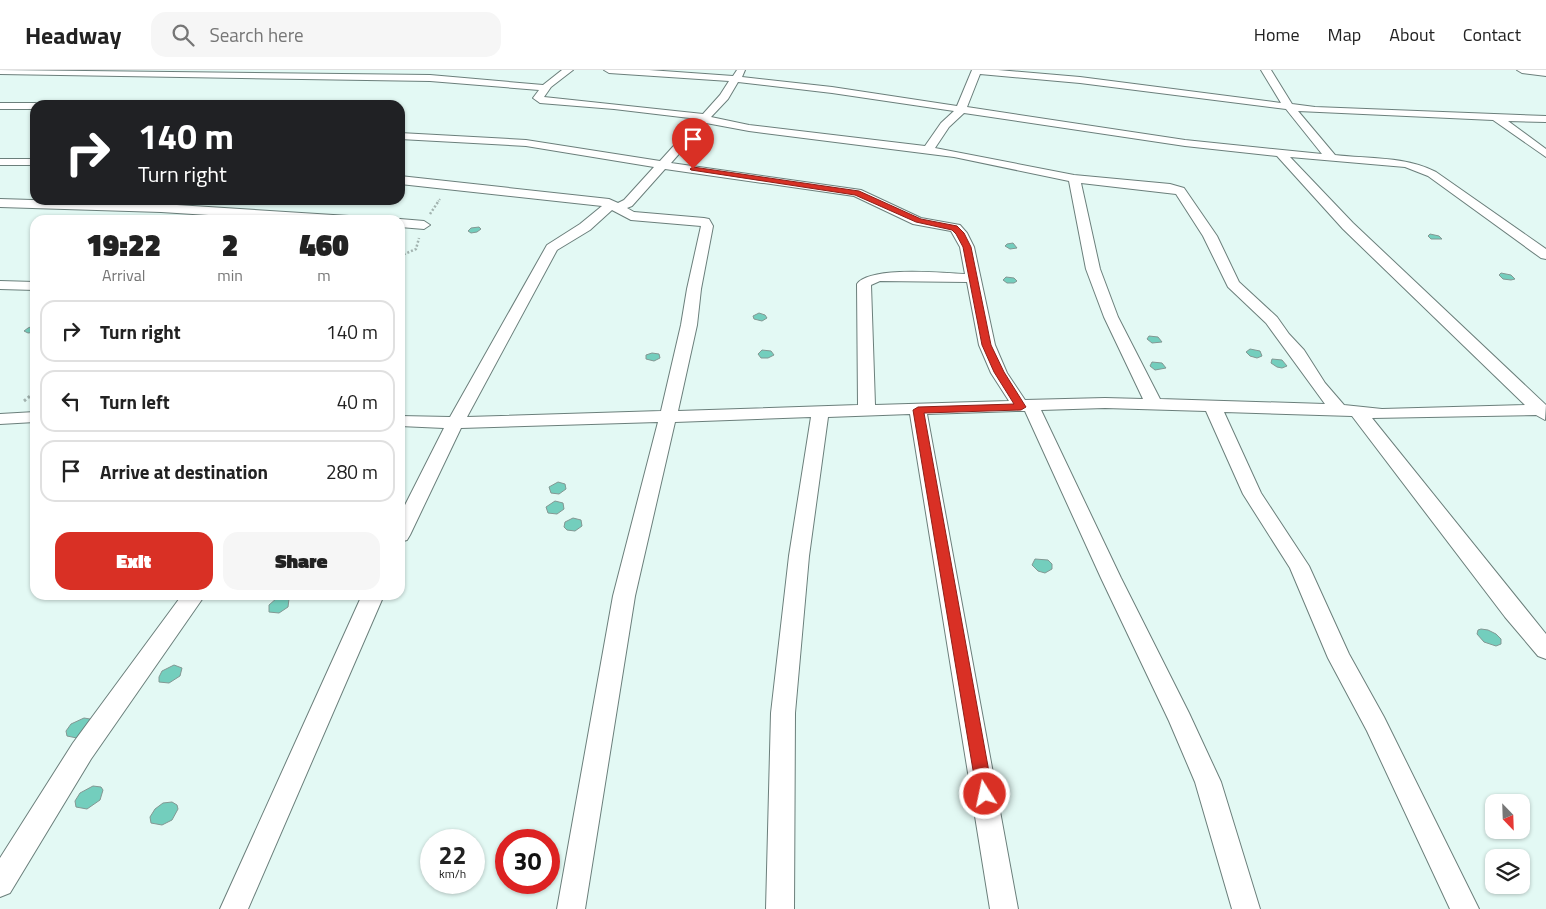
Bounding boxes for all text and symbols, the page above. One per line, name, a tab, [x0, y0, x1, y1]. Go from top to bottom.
search box	[151, 12, 501, 57]
text: Headway	[25, 17, 121, 53]
text: Search here	[209, 20, 304, 49]
icon: search	[169, 21, 197, 49]
text: Home	[1254, 21, 1300, 48]
text: Map	[1328, 21, 1361, 48]
text: About	[1389, 21, 1435, 48]
text: Contact	[1463, 21, 1521, 48]
text: 140 m	[138, 109, 234, 163]
pin	[672, 118, 714, 169]
icon: right	[55, 120, 120, 185]
icon: arrive	[679, 125, 707, 153]
text: Turn right	[138, 157, 227, 191]
text: 19:22	[86, 222, 161, 268]
text: 2	[222, 222, 238, 268]
text: 460	[299, 222, 349, 268]
text: Arrival	[102, 263, 145, 287]
text: min	[217, 263, 243, 287]
text: m	[317, 263, 331, 287]
icon: right	[57, 317, 85, 345]
text: Turn right	[100, 317, 181, 346]
text: 140 m	[326, 317, 378, 346]
icon: left	[57, 387, 85, 415]
text: Turn left	[100, 387, 170, 416]
text: 40 m	[337, 387, 378, 416]
icon: arrive	[57, 457, 85, 485]
text: Arrive at destination	[100, 457, 268, 486]
text: 280 m	[326, 457, 378, 486]
button: Exit	[55, 532, 213, 590]
button: Share	[223, 532, 380, 590]
position arrow	[958, 767, 1010, 819]
north arrow	[1485, 794, 1530, 839]
map controls	[1485, 794, 1530, 894]
speed limit sign: 30	[495, 829, 560, 894]
text: 22	[438, 836, 467, 874]
button: layers	[1485, 849, 1530, 894]
text: km/h	[439, 864, 466, 883]

